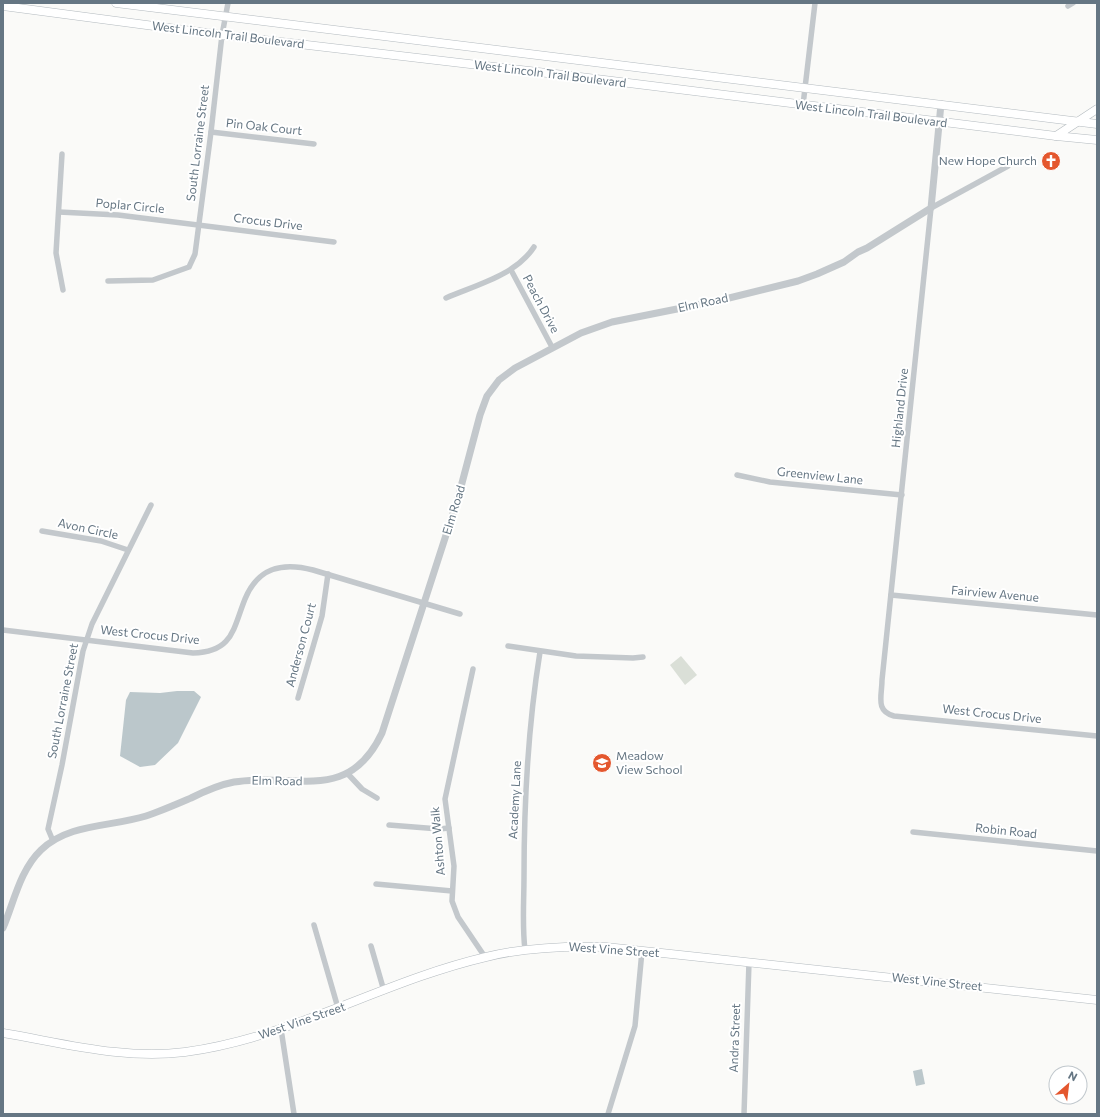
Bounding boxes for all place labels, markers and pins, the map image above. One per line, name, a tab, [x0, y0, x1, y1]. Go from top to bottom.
church icon: New Hope Church	[1040, 150, 1062, 172]
place label: New Hope Church	[939, 153, 1037, 167]
place label: Meadow View School	[616, 748, 683, 776]
school or university icon: Meadow View School	[591, 752, 613, 774]

